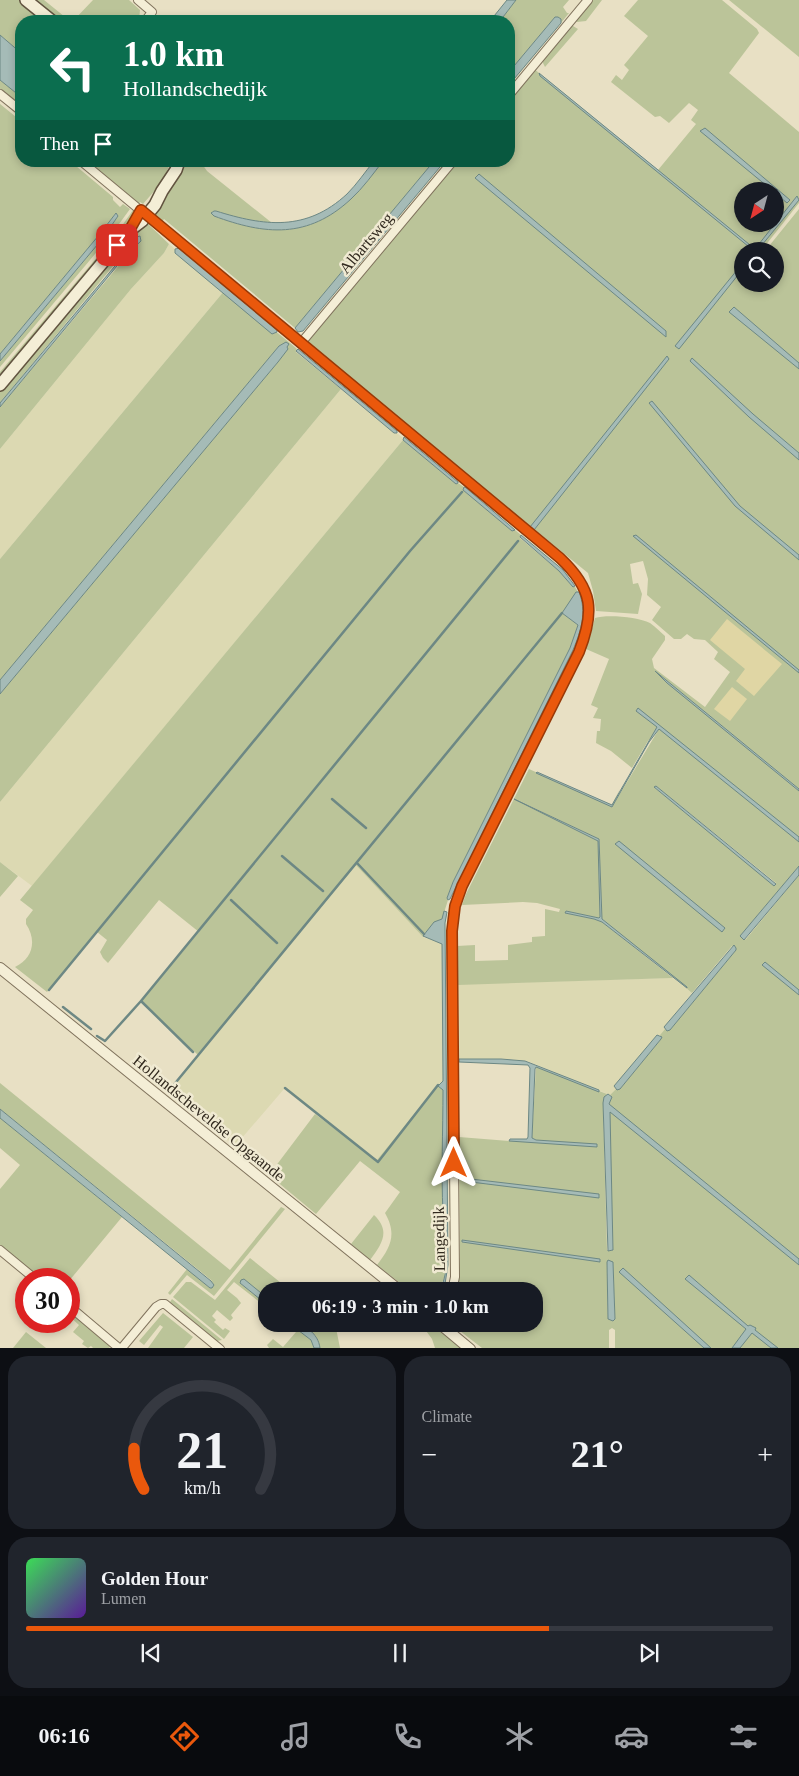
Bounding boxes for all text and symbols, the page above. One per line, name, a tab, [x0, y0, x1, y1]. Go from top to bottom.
icon: left	[40, 35, 105, 100]
text: 1.0 km	[123, 35, 224, 74]
text: Hollandschedijk	[123, 76, 267, 101]
icon: arrive	[89, 130, 117, 158]
text: Then	[40, 133, 79, 154]
north arrow	[734, 182, 784, 232]
map controls	[734, 182, 784, 292]
street label: Albartsweg	[336, 209, 397, 277]
pin	[96, 224, 138, 266]
icon: arrive	[103, 231, 131, 259]
button: search	[734, 242, 784, 292]
street label: Hollandscheveldse Opgaande	[129, 1052, 288, 1185]
position arrow	[427, 1136, 479, 1188]
street label: Langedijk	[430, 1206, 449, 1272]
speed limit sign: 30	[15, 1268, 80, 1333]
text: 06:19 · 3 min · 1.0 km	[312, 1296, 489, 1317]
text: Climate	[422, 1408, 472, 1425]
text: 21	[176, 1422, 228, 1479]
text: 21°	[571, 1433, 624, 1475]
text: −	[422, 1439, 437, 1470]
text: +	[757, 1439, 773, 1470]
text: km/h	[183, 1478, 220, 1498]
text: Golden Hour	[101, 1568, 208, 1589]
text: Lumen	[101, 1590, 146, 1607]
icon: previous	[137, 1639, 165, 1667]
icon: pause	[386, 1639, 414, 1667]
icon: next	[635, 1639, 663, 1667]
icon: directions	[167, 1719, 202, 1754]
icon: music	[278, 1719, 313, 1754]
icon: phone	[390, 1719, 425, 1754]
icon: climate	[502, 1719, 537, 1754]
icon: car	[614, 1719, 649, 1754]
icon: filters	[726, 1719, 761, 1754]
text: 06:16	[38, 1723, 90, 1748]

